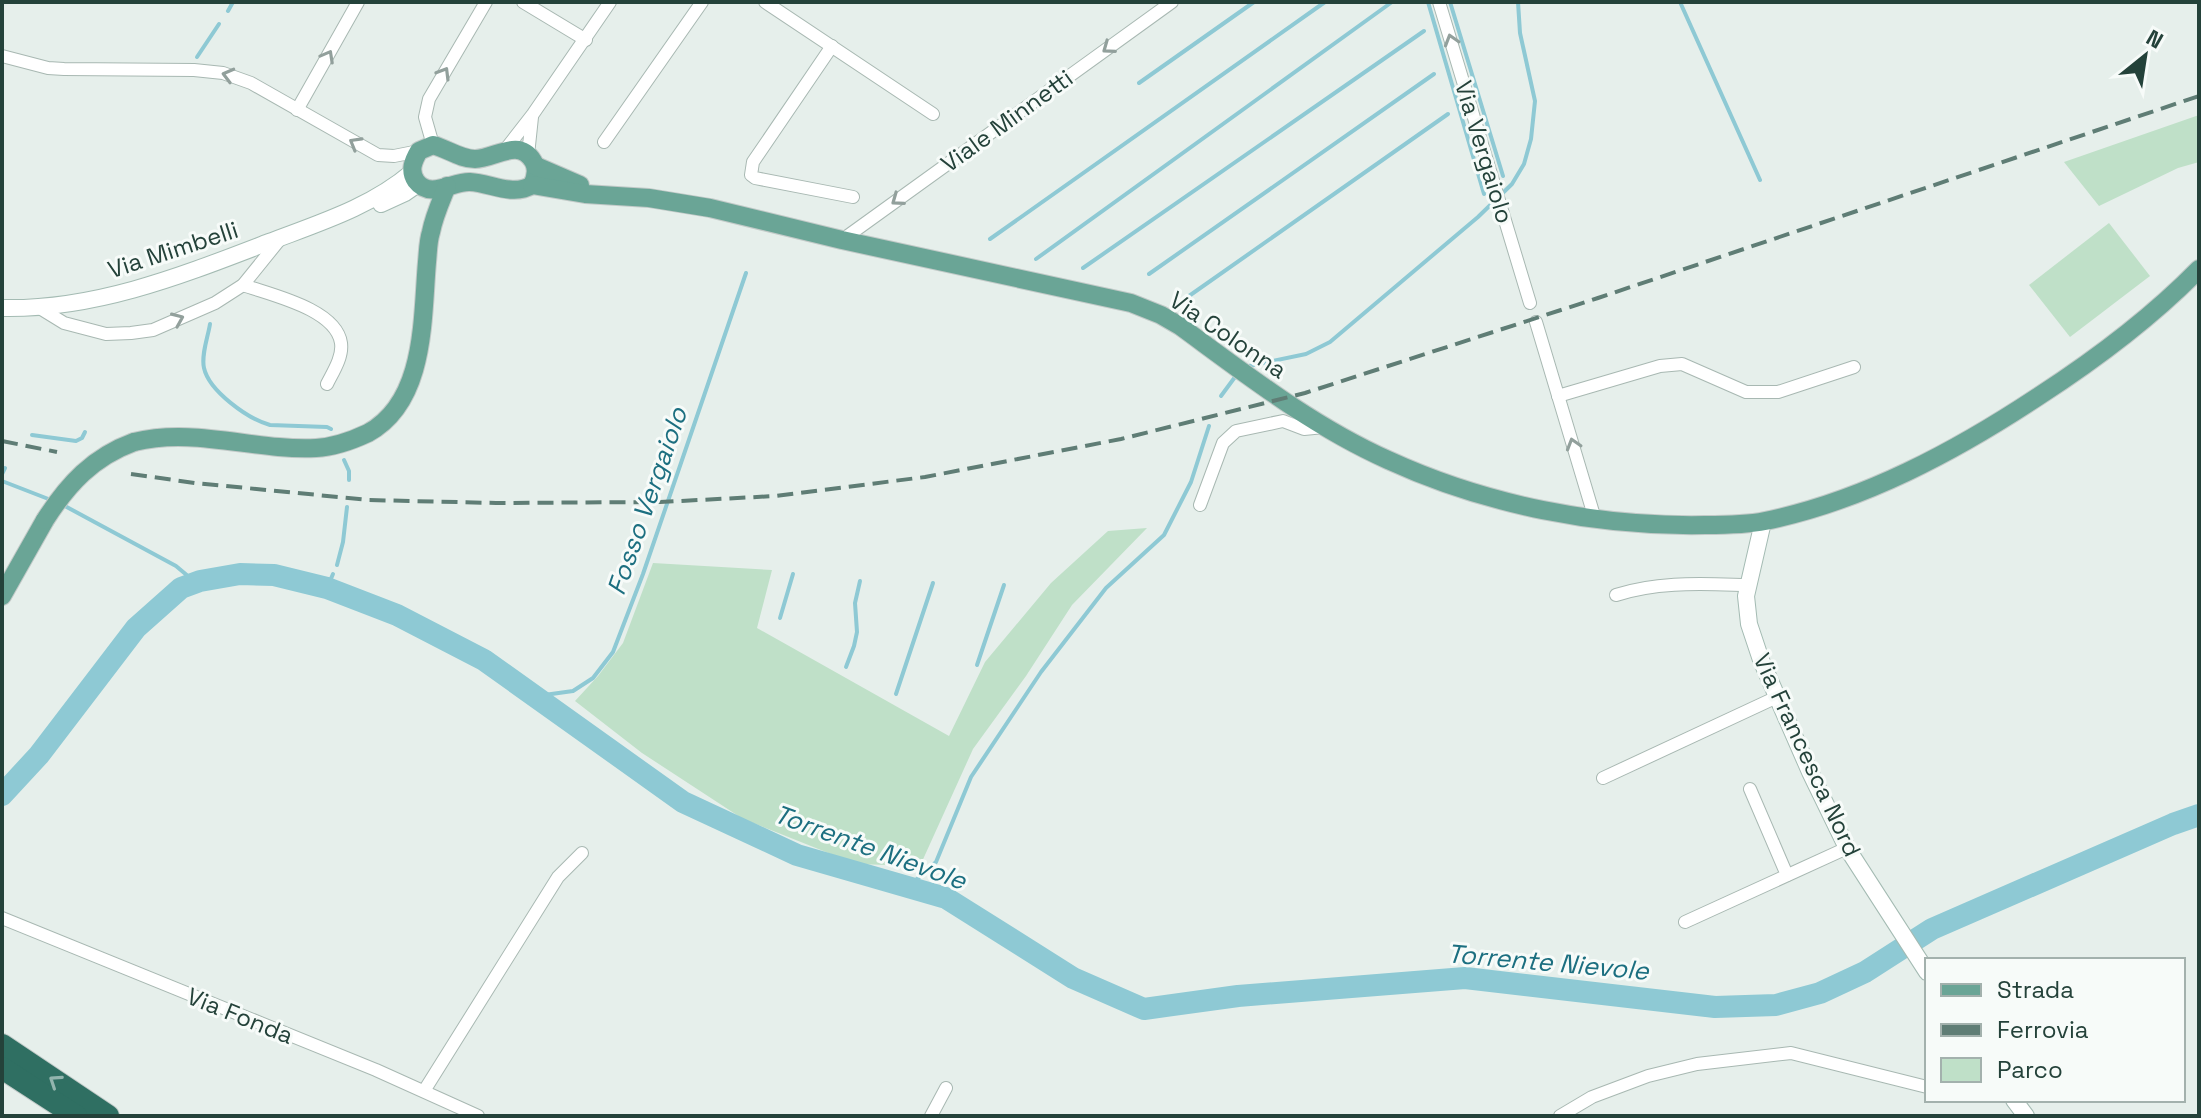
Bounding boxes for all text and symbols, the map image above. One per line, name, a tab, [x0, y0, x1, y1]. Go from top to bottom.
north arrow	[2105, 16, 2185, 96]
text: N	[2142, 23, 2168, 54]
one-way arrow	[1444, 34, 1460, 48]
one-way arrow	[1103, 38, 1117, 52]
one-way arrow	[318, 50, 334, 65]
street label: Viale Minnetti	[935, 62, 1079, 179]
one-way arrow	[434, 67, 450, 82]
one-way arrow	[221, 68, 235, 85]
street label: Via Vergaiolo	[1448, 77, 1521, 227]
one-way arrow	[350, 137, 364, 153]
one-way arrow	[892, 190, 906, 204]
street label: Via Mimbelli	[104, 214, 242, 285]
street label: Via Colonna	[1164, 284, 1293, 385]
one-way arrow	[170, 313, 184, 329]
water label: Fosso Vergaiolo	[599, 402, 695, 599]
one-way arrow	[1566, 438, 1582, 452]
street label: Via Francesca Nord	[1747, 648, 1868, 862]
water label: Torrente Nievole	[769, 796, 972, 898]
water label: Torrente Nievole	[1446, 936, 1652, 988]
legend	[1925, 958, 2185, 1102]
text: Strada	[1997, 974, 2074, 1005]
street label: Via Fonda	[182, 980, 298, 1051]
text: Ferrovia	[1997, 1014, 2089, 1045]
text: Parco	[1997, 1054, 2063, 1085]
one-way arrow	[50, 1075, 64, 1090]

